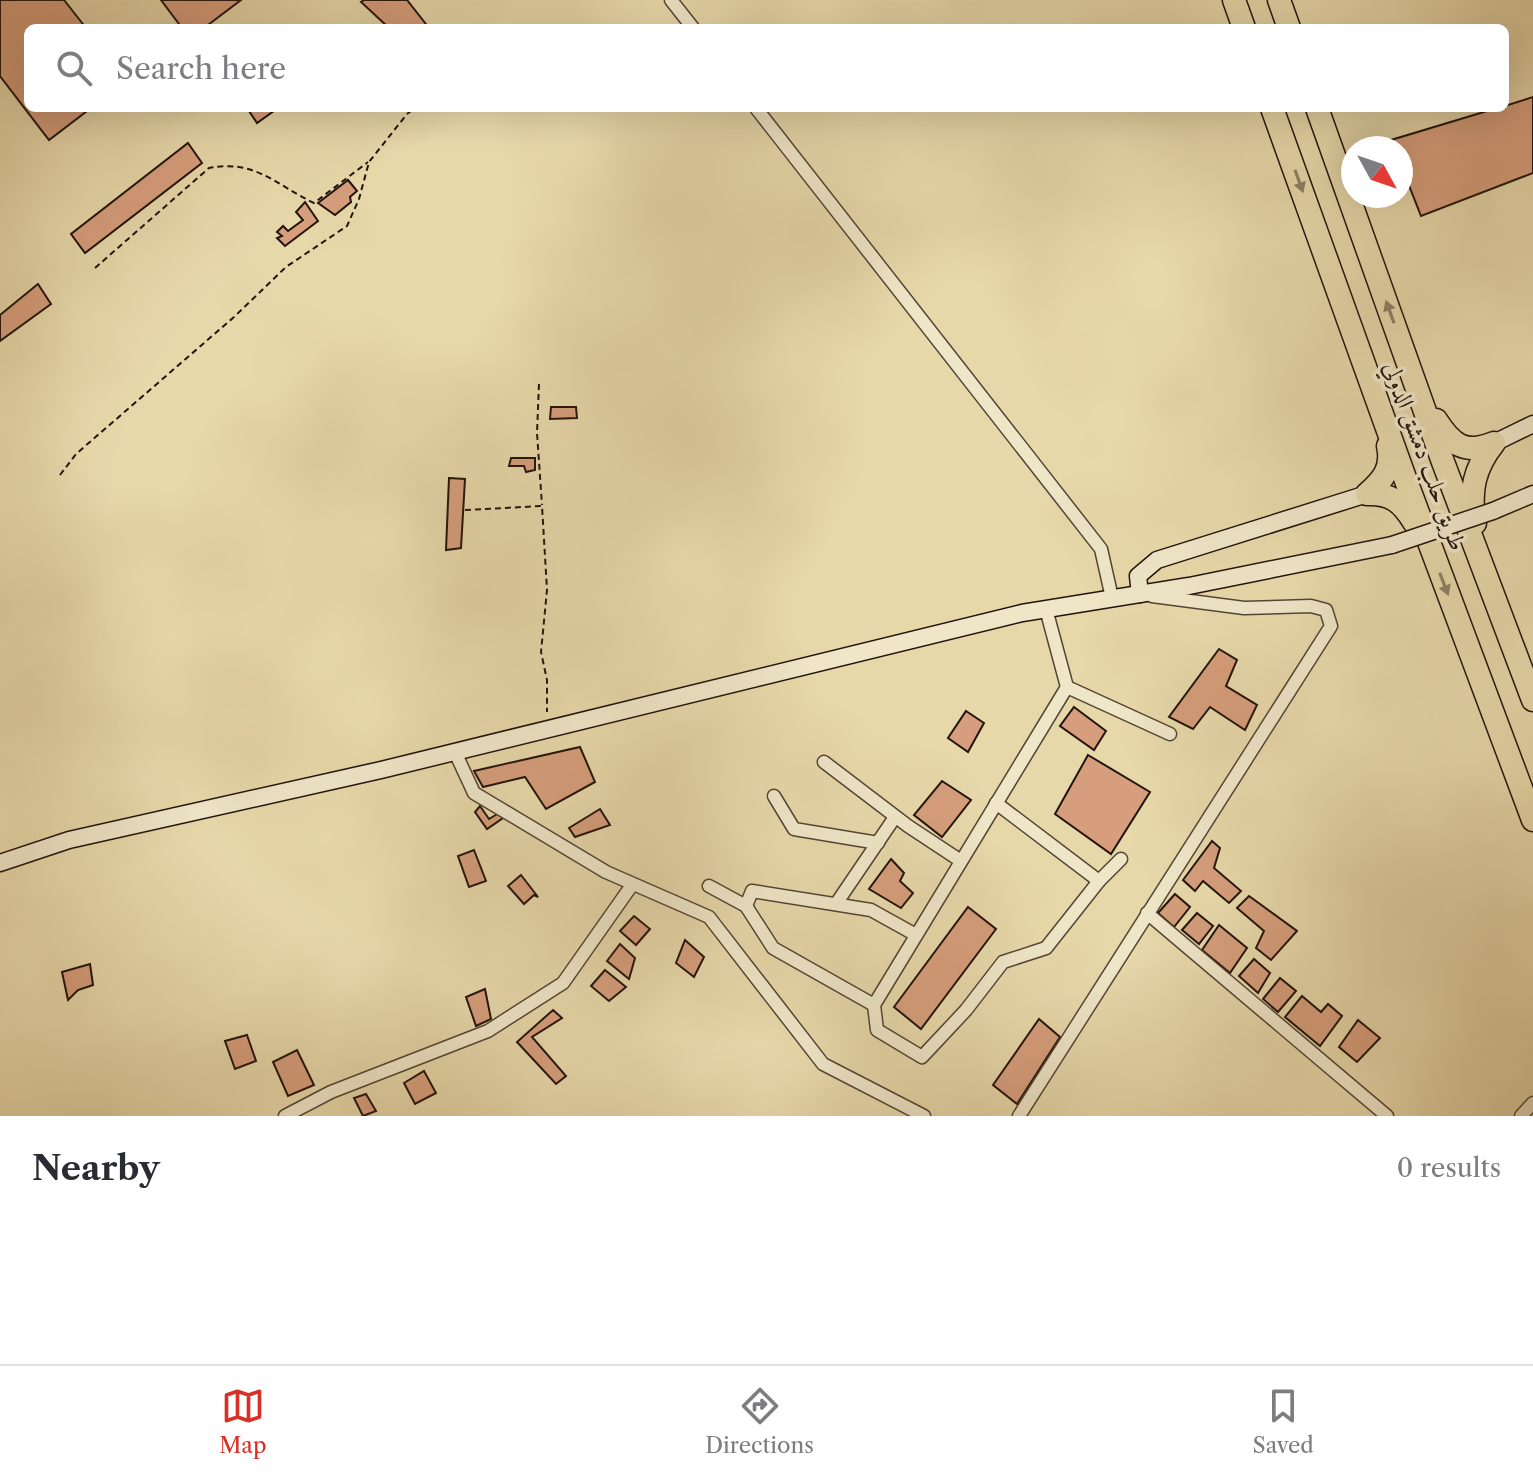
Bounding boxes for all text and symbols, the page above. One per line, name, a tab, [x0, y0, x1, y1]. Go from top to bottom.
search box	[24, 24, 1509, 112]
icon: search	[52, 46, 96, 90]
text: Search here	[116, 50, 286, 87]
north arrow	[1341, 136, 1413, 208]
one-way arrow	[1293, 170, 1305, 194]
one-way arrow	[1383, 300, 1396, 324]
street label: طريق حلب دمشق الدولي	[1373, 357, 1473, 556]
one-way arrow	[1438, 572, 1451, 596]
text: Nearby	[32, 1147, 160, 1189]
text: 0 results	[1397, 1152, 1501, 1184]
tab: Map	[219, 1384, 267, 1459]
tab: Directions	[705, 1384, 814, 1459]
tab: Saved	[1253, 1384, 1314, 1459]

